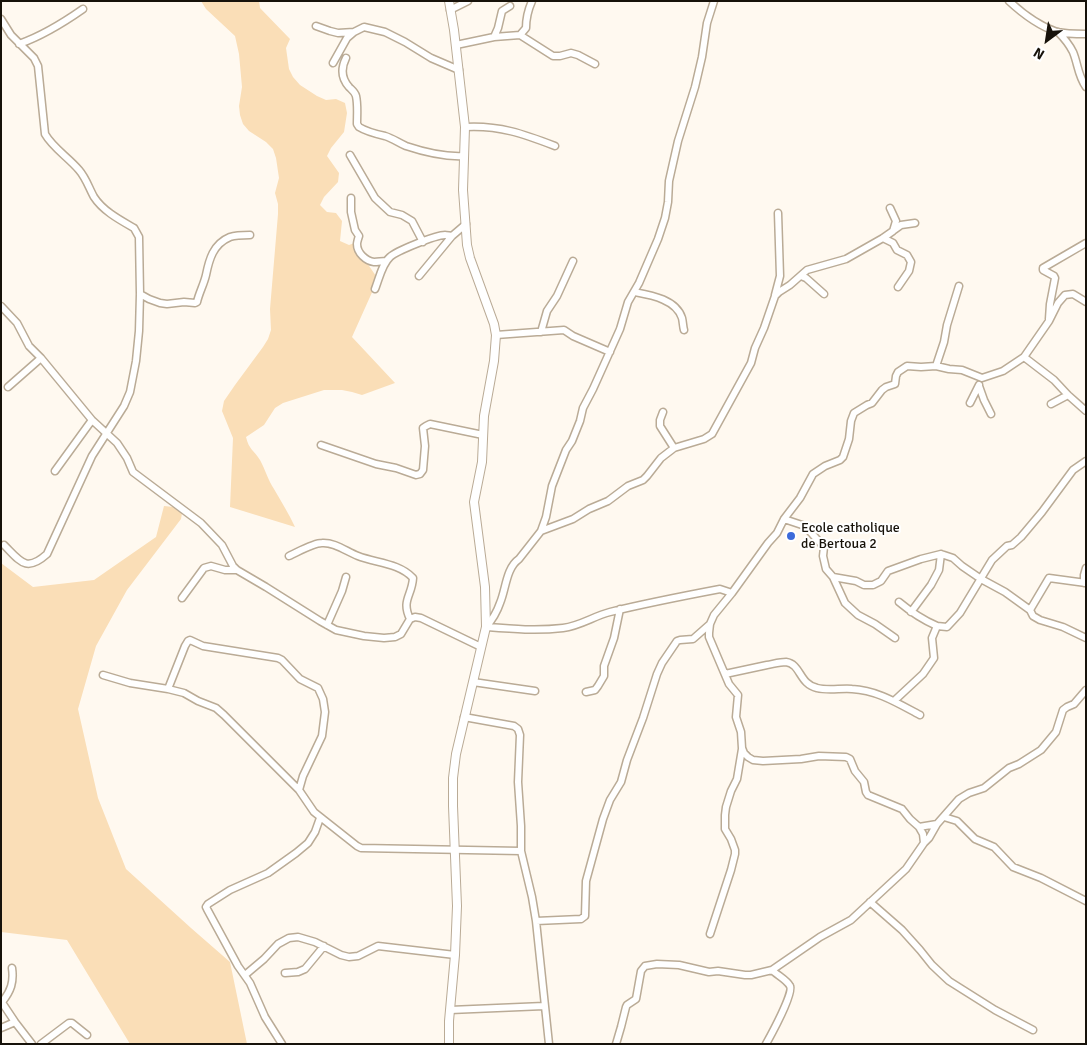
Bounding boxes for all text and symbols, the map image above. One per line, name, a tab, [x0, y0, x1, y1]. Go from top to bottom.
north arrow	[1022, 15, 1072, 65]
text: N	[1030, 43, 1048, 63]
place label: Ecole catholique de Bertoua 2	[801, 520, 900, 552]
marker: Ecole catholique de Bertoua 2	[785, 530, 797, 542]

